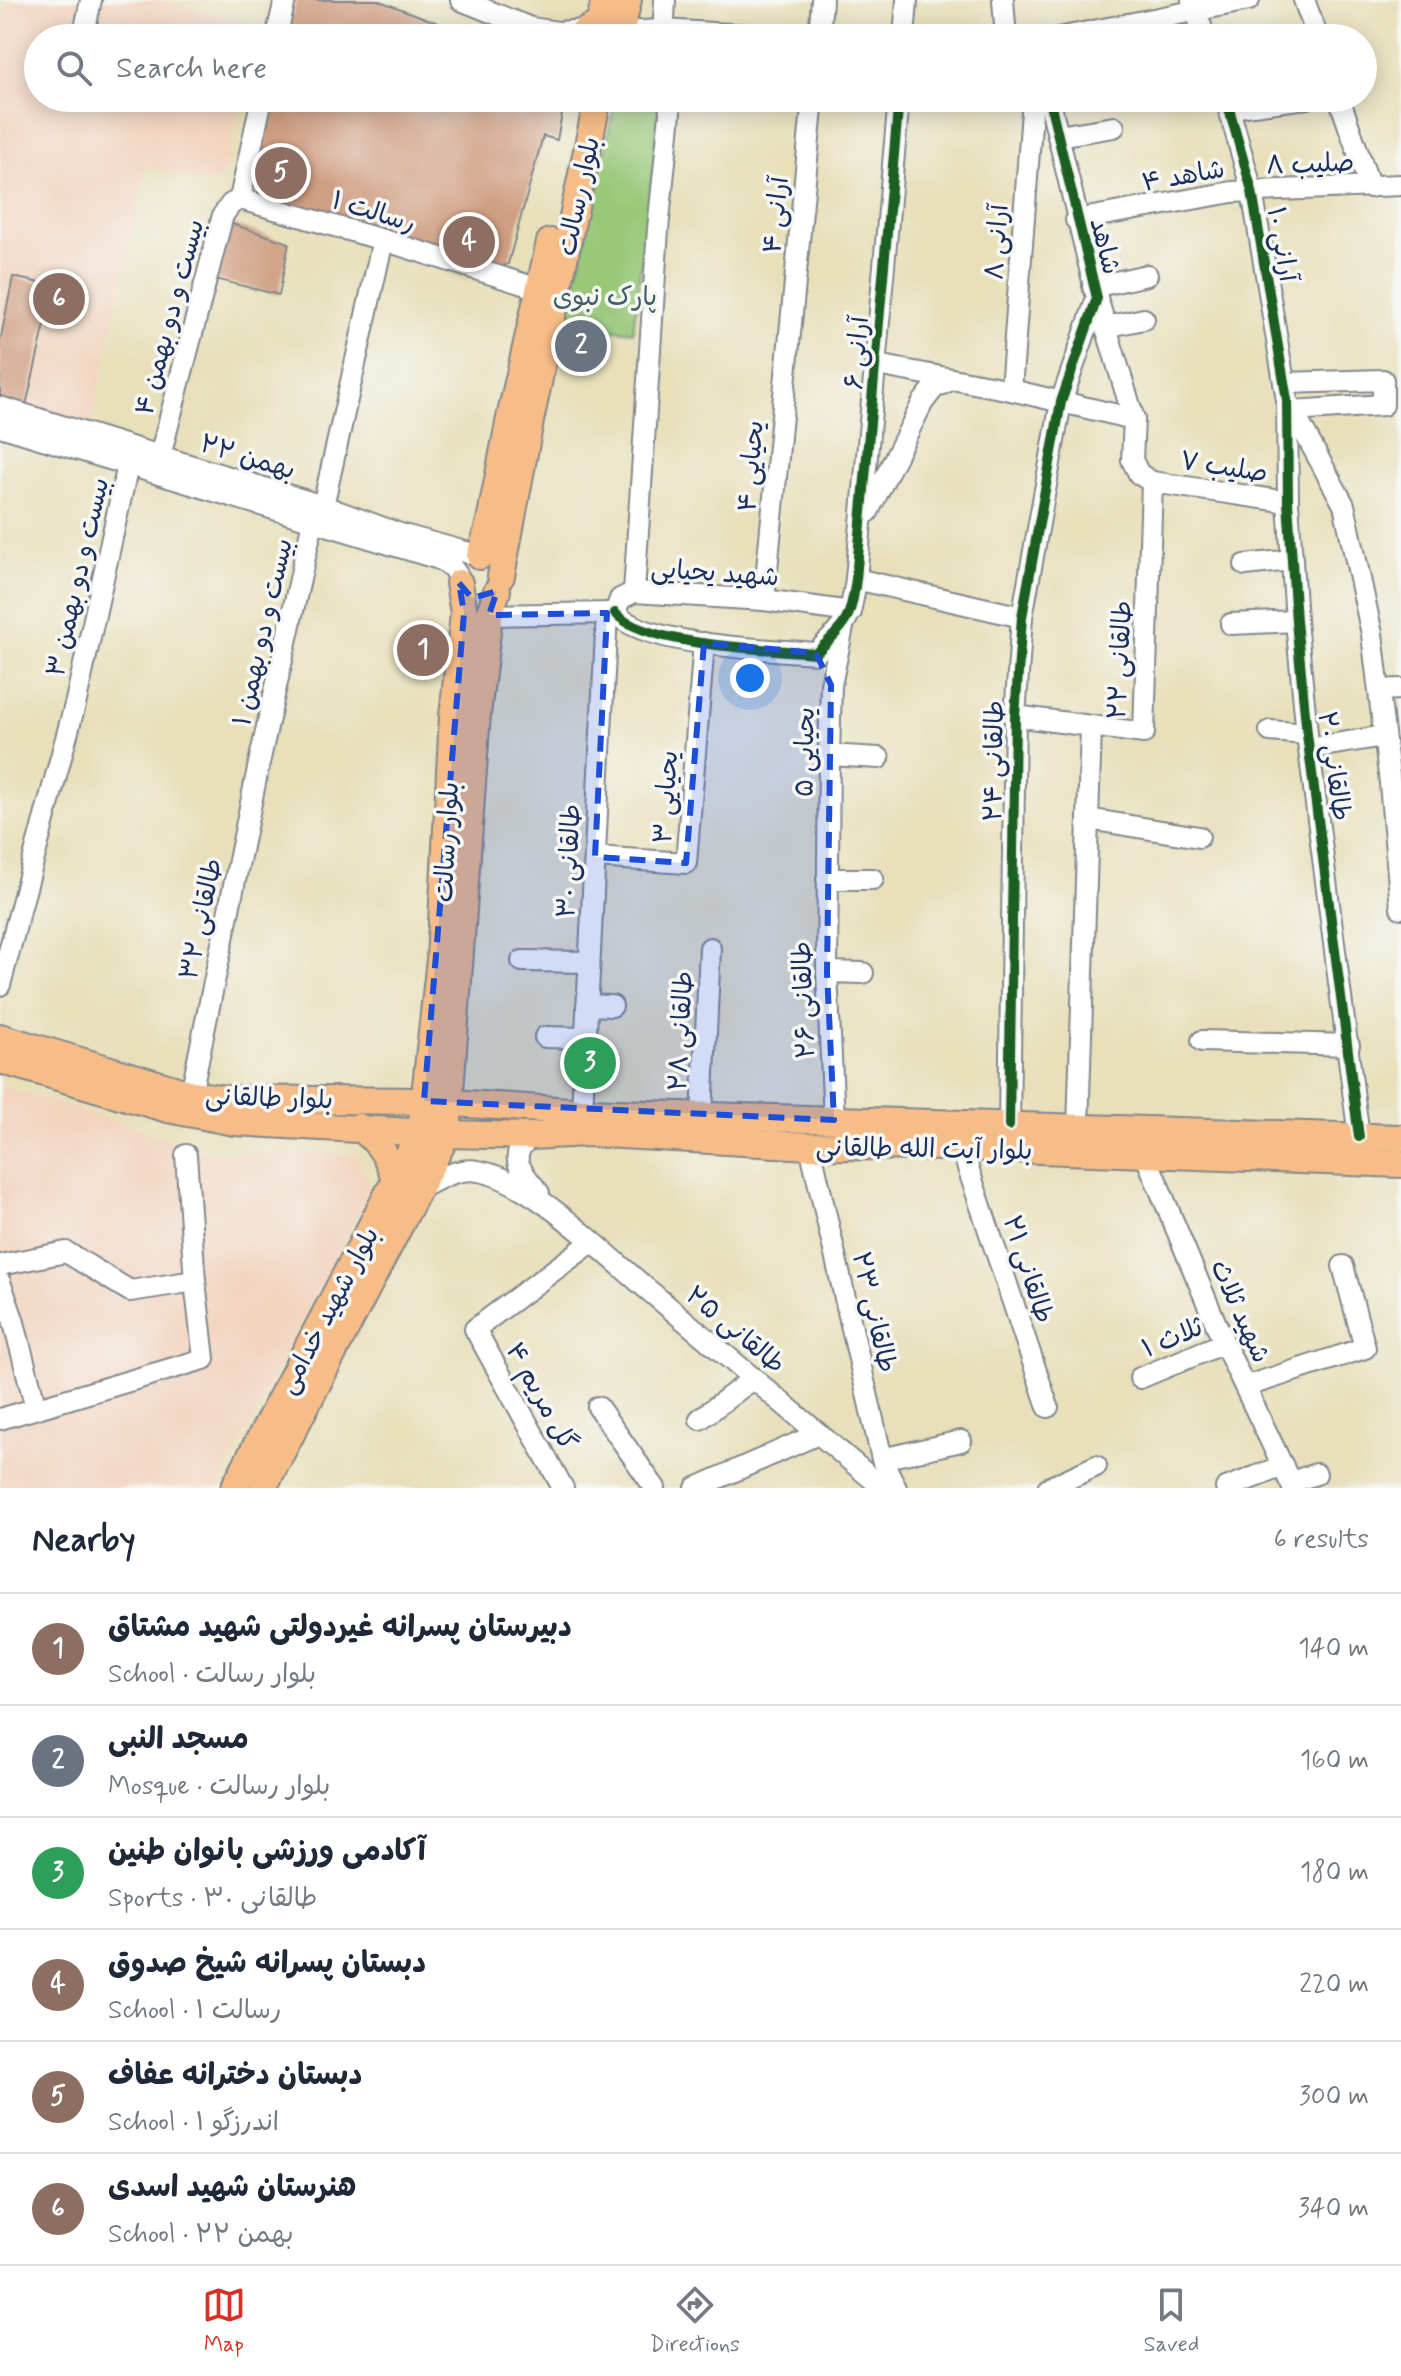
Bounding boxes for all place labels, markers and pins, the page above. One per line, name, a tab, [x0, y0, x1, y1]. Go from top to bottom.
pin: 5	[255, 143, 307, 203]
pin: 4	[443, 212, 495, 272]
pin: 6	[33, 269, 85, 329]
pin: 2	[555, 316, 607, 376]
pin: 1	[397, 620, 449, 680]
pin: 3	[564, 1033, 616, 1093]

